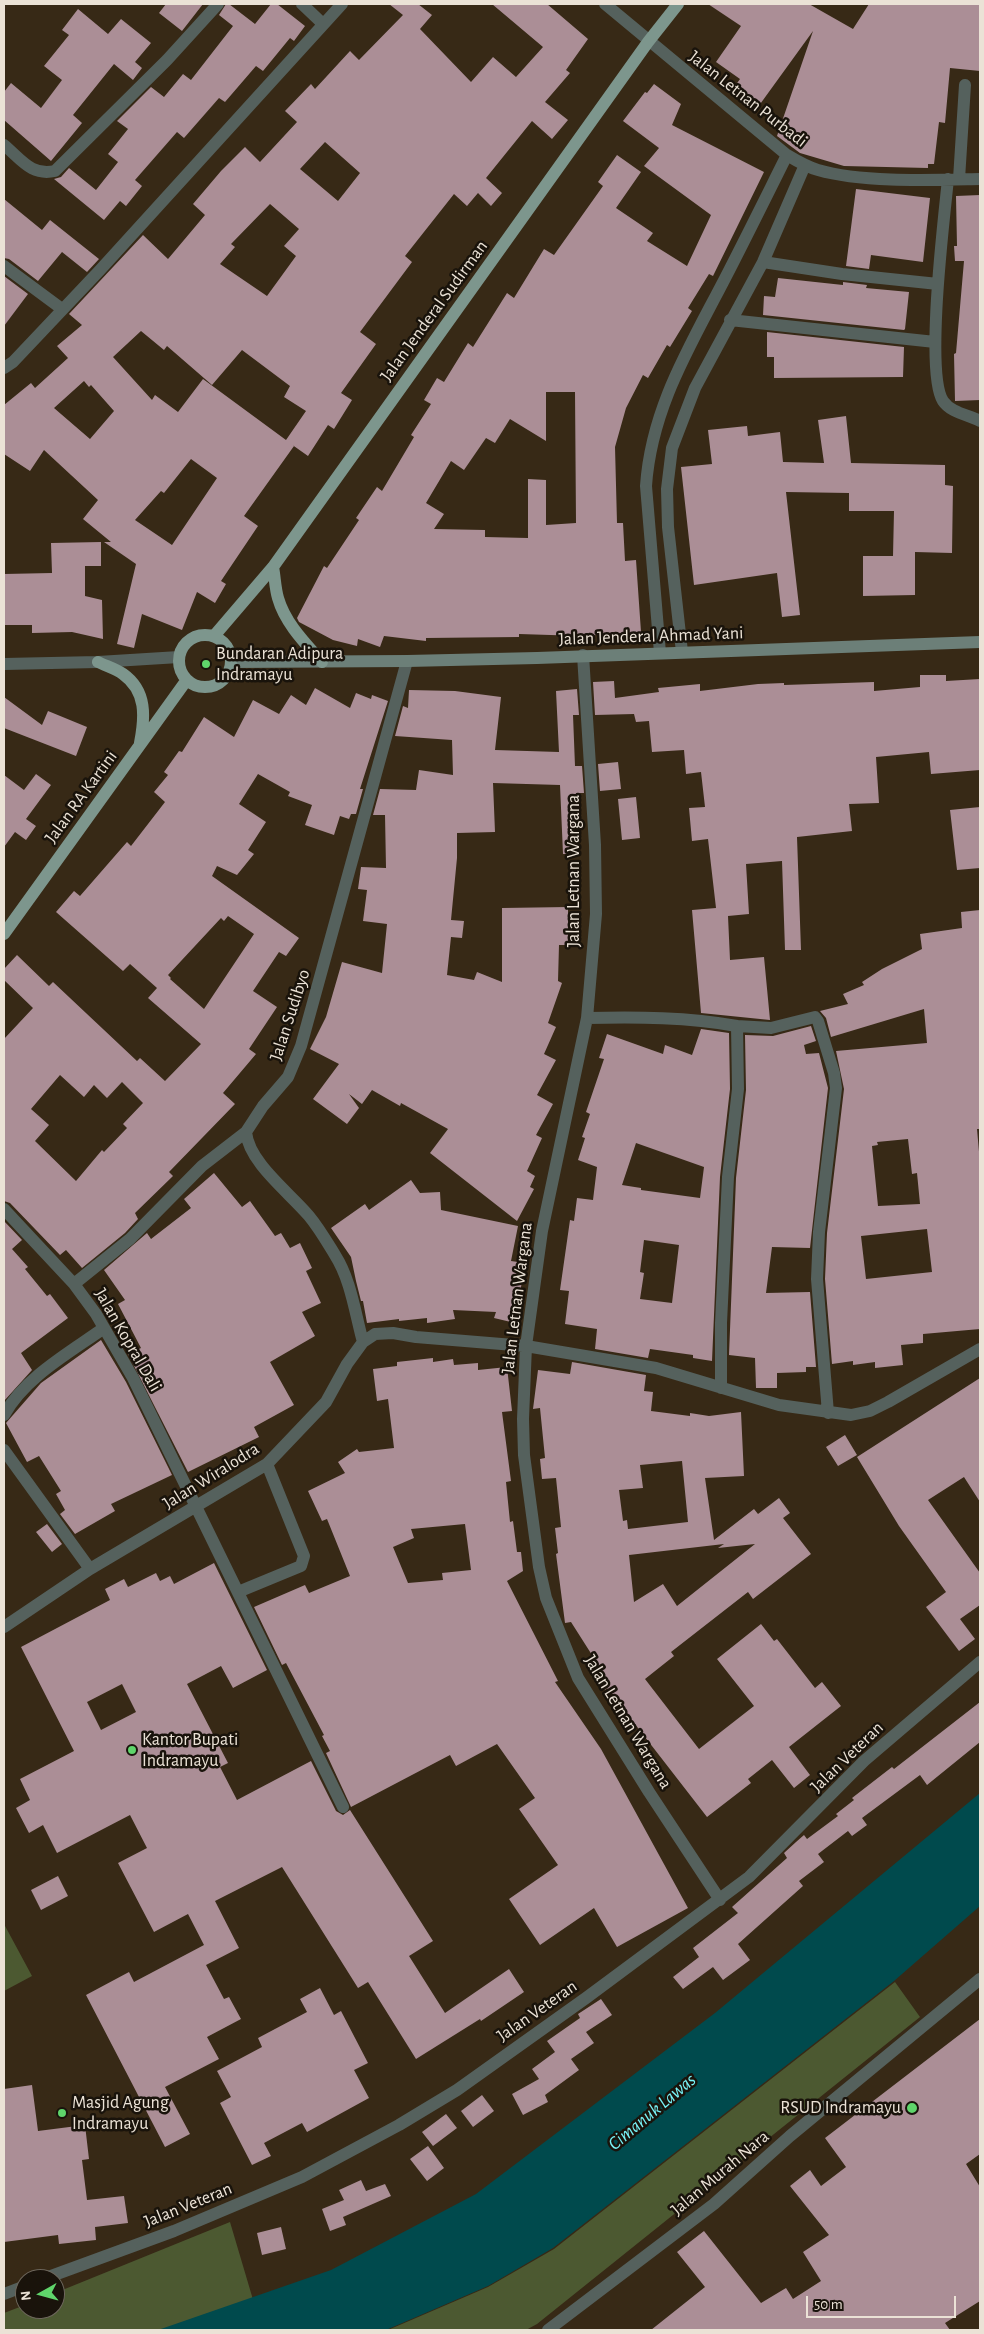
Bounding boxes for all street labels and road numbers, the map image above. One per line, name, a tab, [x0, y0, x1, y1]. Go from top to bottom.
street label: Jalan Letnan Purbadi	[684, 46, 812, 152]
street label: Jalan Jenderal Sudirman	[376, 236, 492, 386]
street label: Jalan Jenderal Ahmad Yani	[558, 622, 744, 650]
street label: Jalan RA Kartini	[40, 747, 122, 847]
street label: Jalan Letnan Wargana	[563, 795, 585, 947]
street label: Jalan Sudibyo	[265, 966, 315, 1064]
street label: Jalan Letnan Wargana	[497, 1221, 537, 1375]
street label: Jalan Kopral Dali	[90, 1284, 166, 1396]
street label: Jalan Wiralodra	[159, 1438, 263, 1514]
street label: Jalan Letnan Wargana	[579, 1651, 677, 1793]
street label: Jalan Veteran	[806, 1717, 888, 1797]
street label: Jalan Veteran	[493, 1976, 581, 2046]
street label: Jalan Murah Nara	[667, 2126, 773, 2220]
street label: Jalan Veteran	[141, 2178, 235, 2232]

